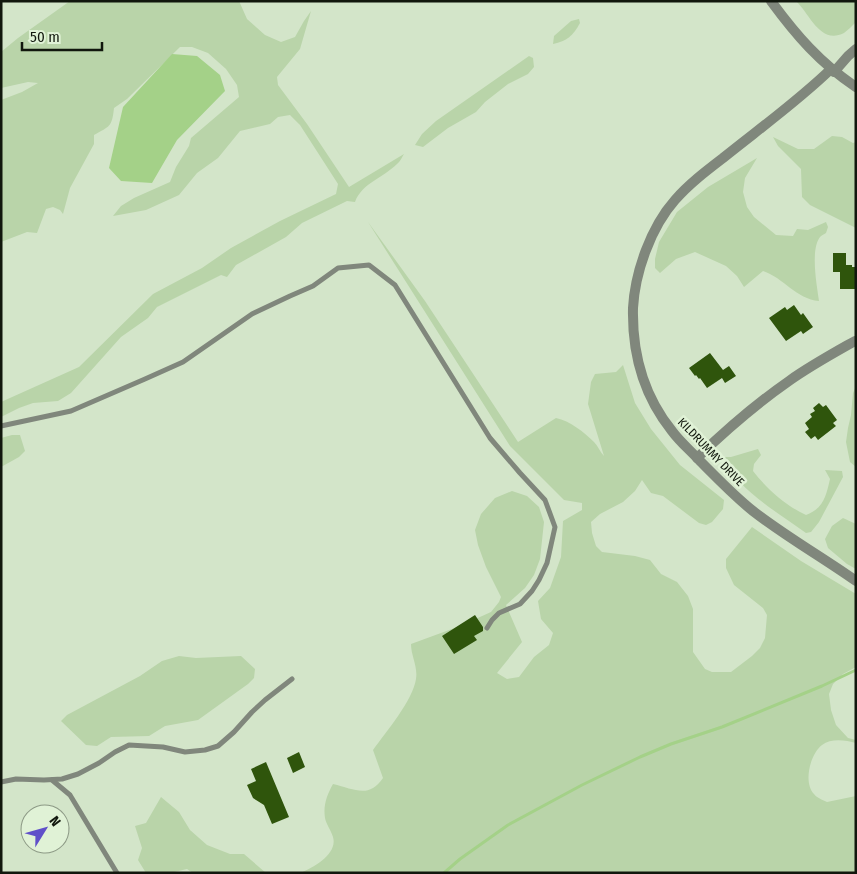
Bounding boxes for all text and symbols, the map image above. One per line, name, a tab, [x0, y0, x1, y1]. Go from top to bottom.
scale bar	[22, 20, 102, 52]
text: 50 m	[30, 28, 60, 46]
street label: KILDRUMMY DRIVE	[675, 415, 747, 489]
north arrow	[20, 804, 70, 854]
text: N	[46, 813, 64, 830]

